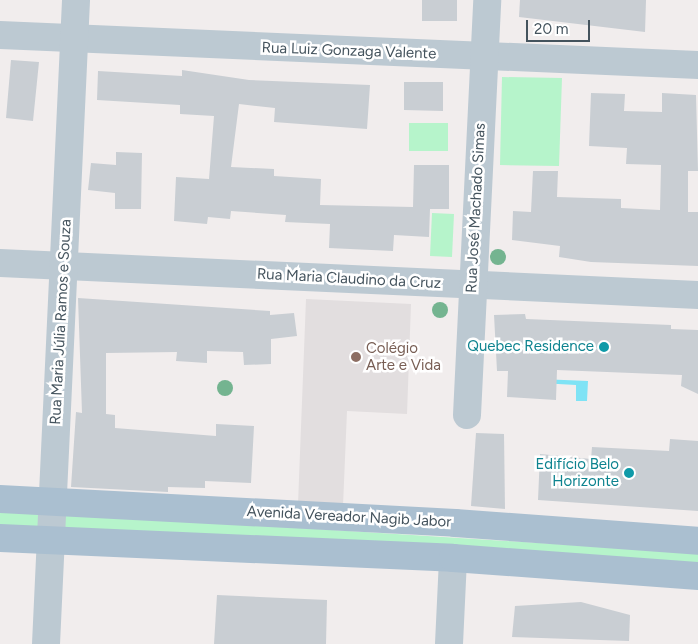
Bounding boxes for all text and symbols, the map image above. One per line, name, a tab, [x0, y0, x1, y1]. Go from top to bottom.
scale bar	[528, 10, 592, 42]
text: 20 m	[534, 20, 568, 38]
street label: Rua Luiz Gonzaga Valente	[261, 39, 437, 63]
street label: Rua José Machado Simas	[463, 123, 489, 293]
street label: Rua Maria Júlia Ramos e Souza	[47, 219, 75, 425]
street label: Rua Maria Claudino da Cruz	[257, 265, 441, 293]
place label: Quebec Residence	[467, 338, 594, 356]
place label: Colégio Arte e Vida	[366, 339, 441, 374]
marker: Quebec Residence	[598, 341, 610, 353]
marker: Colégio Arte e Vida	[350, 351, 362, 363]
place label: Edifício Belo Horizonte	[535, 455, 619, 490]
marker: Edifício Belo Horizonte	[623, 467, 635, 479]
street label: Avenida Vereador Nagib Jabor	[246, 503, 452, 531]

